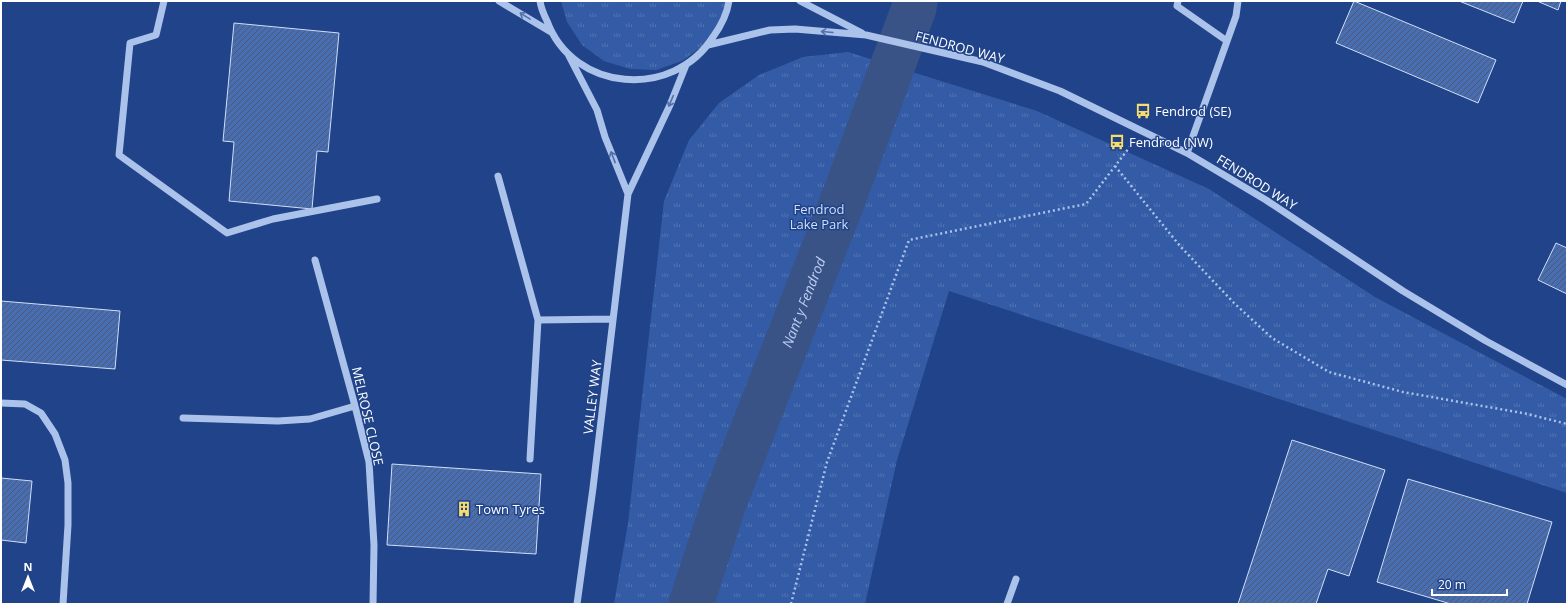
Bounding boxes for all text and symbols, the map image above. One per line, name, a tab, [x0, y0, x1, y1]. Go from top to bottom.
one-way arrow	[519, 12, 531, 20]
street label: FENDROD WAY	[913, 26, 1007, 68]
one-way arrow	[821, 28, 834, 35]
one-way arrow	[667, 95, 675, 107]
bus stop icon: Fendrod (SE)	[1134, 102, 1152, 120]
place label: Fendrod (SE)	[1155, 102, 1232, 120]
bus stop icon: Fendrod (NW)	[1108, 133, 1126, 151]
place label: Fendrod (NW)	[1129, 133, 1213, 151]
street label: FENDROD WAY	[1213, 150, 1301, 214]
one-way arrow	[609, 152, 617, 164]
park label: Fendrod Lake Park	[790, 200, 849, 233]
water label: Nant y Fendrod	[777, 253, 829, 350]
street label: VALLEY WAY	[579, 358, 606, 435]
street label: MELROSE CLOSE	[348, 365, 388, 467]
building icon: Town Tyres	[455, 500, 473, 518]
place label: Town Tyres	[476, 500, 545, 518]
north arrow	[8, 557, 48, 597]
text: N	[24, 559, 32, 574]
scale bar	[1432, 571, 1507, 597]
text: 20 m	[1438, 576, 1466, 593]

